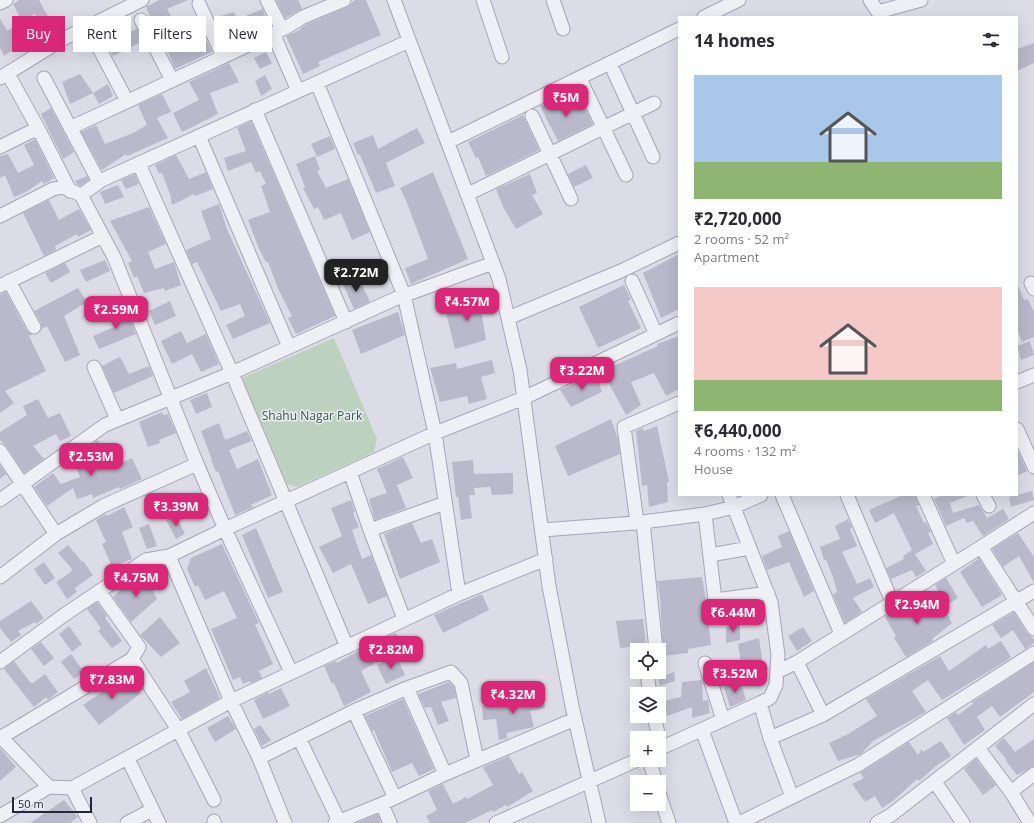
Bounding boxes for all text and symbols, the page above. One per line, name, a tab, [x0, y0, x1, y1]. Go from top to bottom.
chip: Buy	[12, 16, 65, 52]
chip: Rent	[73, 16, 131, 52]
chip: Filters	[139, 16, 206, 52]
chip: New	[214, 16, 272, 52]
text: 14 homes	[694, 29, 775, 52]
icon: filters	[980, 29, 1002, 51]
pin: ₹5M	[547, 84, 585, 118]
text: ₹5M	[552, 88, 580, 106]
icon: home	[812, 101, 884, 173]
text: ₹2,720,000	[694, 207, 781, 230]
text: 2 rooms · 52 m²	[694, 230, 789, 248]
text: Apartment	[694, 248, 759, 266]
pin: ₹2.72M	[323, 259, 389, 293]
text: ₹2.72M	[333, 263, 379, 281]
pin: ₹4.57M	[434, 288, 500, 322]
text: ₹4.57M	[444, 292, 490, 310]
pin: ₹2.59M	[83, 296, 149, 330]
text: ₹2.59M	[93, 300, 139, 318]
icon: home	[812, 313, 884, 385]
pin: ₹3.22M	[549, 357, 615, 391]
text: ₹3.22M	[559, 361, 605, 379]
park label: Shahu Nagar Park	[262, 407, 363, 424]
text: ₹6,440,000	[694, 419, 781, 442]
text: 4 rooms · 132 m²	[694, 442, 796, 460]
pin: ₹2.53M	[58, 443, 124, 477]
text: ₹2.53M	[68, 447, 114, 465]
text: House	[694, 460, 733, 478]
pin: ₹3.39M	[143, 493, 209, 527]
text: ₹3.39M	[153, 497, 199, 515]
pin: ₹4.75M	[103, 564, 169, 598]
text: ₹4.75M	[113, 568, 159, 586]
pin: ₹2.94M	[884, 591, 950, 625]
text: ₹2.94M	[894, 595, 940, 613]
pin: ₹6.44M	[700, 599, 766, 633]
text: ₹6.44M	[710, 603, 756, 621]
pin: ₹2.82M	[358, 636, 424, 670]
text: ₹2.82M	[368, 640, 414, 658]
map controls	[630, 643, 666, 811]
button: locate	[630, 643, 666, 679]
pin: ₹3.52M	[702, 660, 768, 694]
text: ₹3.52M	[712, 664, 758, 682]
pin: ₹7.83M	[79, 666, 145, 700]
text: ₹7.83M	[89, 670, 135, 688]
pin: ₹4.32M	[480, 681, 546, 715]
text: ₹4.32M	[490, 685, 536, 703]
button: layers	[630, 687, 666, 723]
button: +	[630, 731, 666, 767]
button: −	[630, 775, 666, 811]
scale bar	[12, 795, 92, 814]
text: 50 m	[18, 796, 44, 811]

